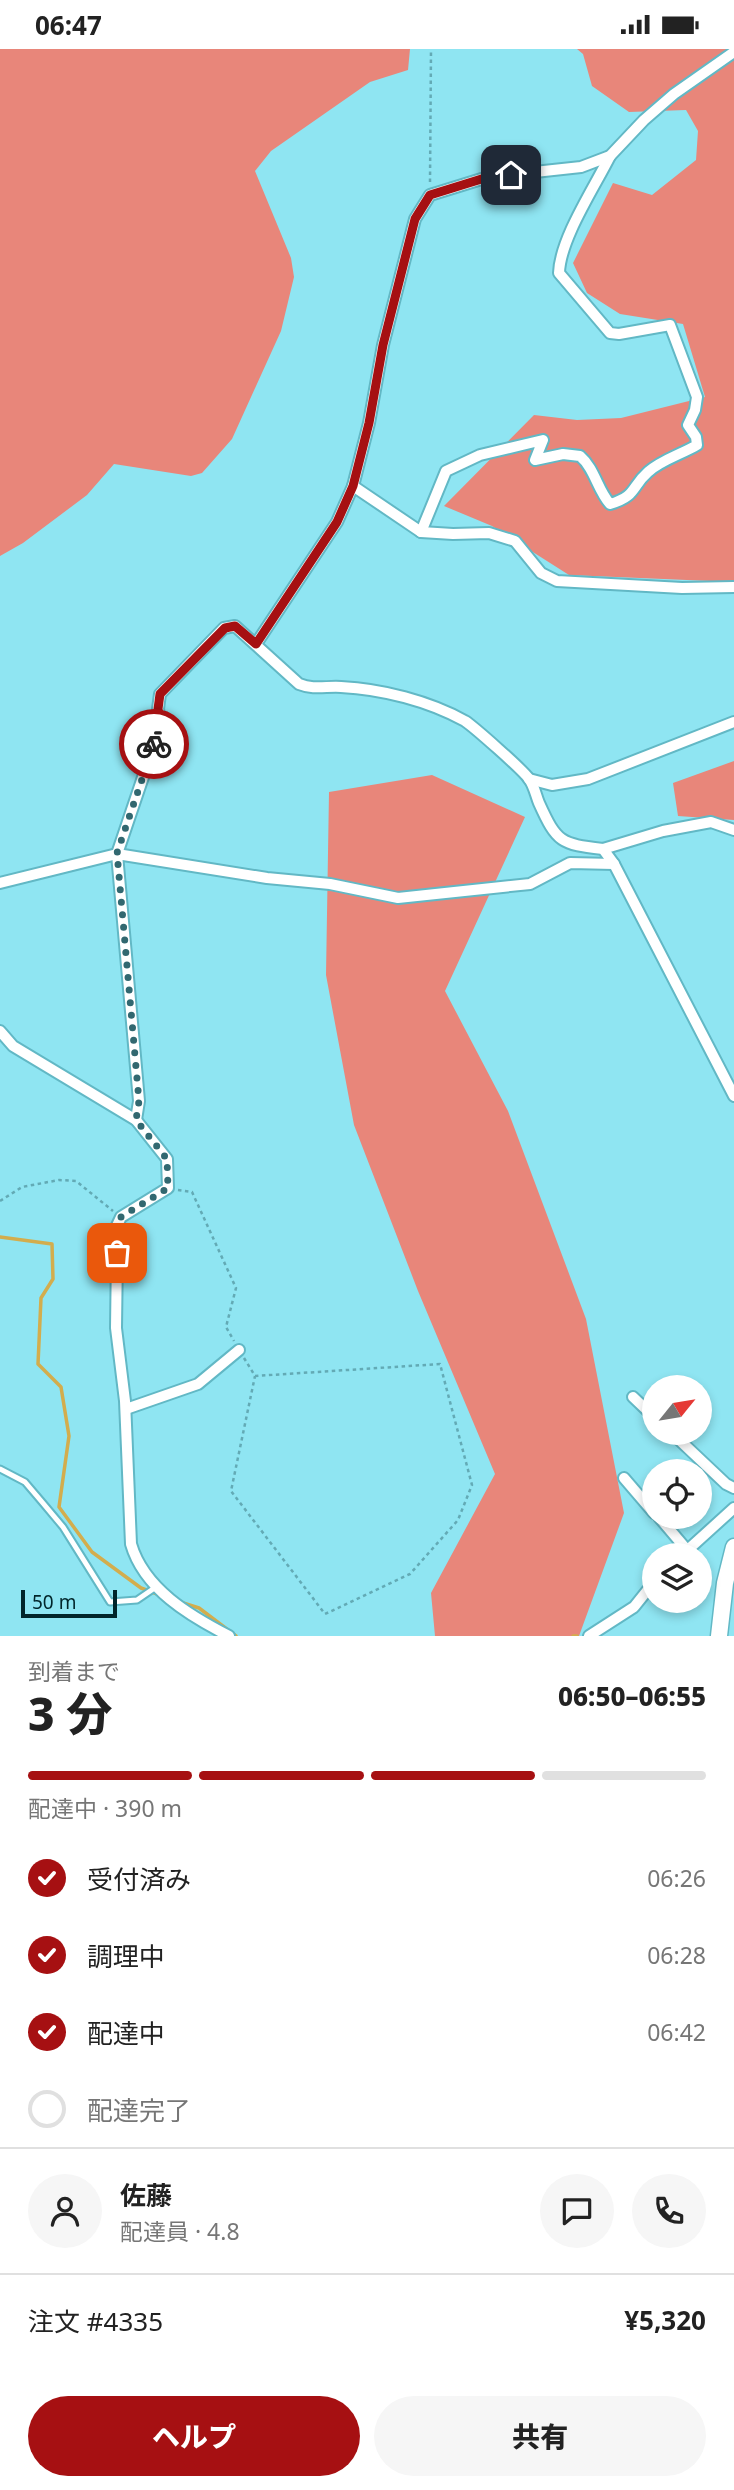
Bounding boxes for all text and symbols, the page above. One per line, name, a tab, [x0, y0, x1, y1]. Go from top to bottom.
text: 06:47	[35, 7, 102, 43]
pin	[481, 145, 541, 205]
icon: home	[492, 156, 530, 194]
courier	[119, 709, 189, 779]
icon: bike	[135, 725, 173, 763]
pin	[87, 1223, 147, 1283]
icon: bag	[98, 1234, 136, 1272]
north arrow	[642, 1375, 712, 1445]
map controls	[642, 1375, 712, 1613]
button: locate	[642, 1459, 712, 1529]
button: layers	[642, 1543, 712, 1613]
scale bar	[21, 1587, 117, 1619]
text: 50 m	[32, 1589, 76, 1615]
text: 到着まで	[28, 1655, 120, 1687]
text: 06:50–06:55	[558, 1678, 706, 1714]
text: 3 分	[28, 1682, 113, 1744]
text: 配達中 · 390 m	[28, 1792, 182, 1824]
icon: check	[28, 1859, 66, 1897]
text: 受付済み	[87, 1861, 191, 1897]
text: 06:26	[647, 1862, 706, 1894]
icon: check	[28, 1936, 66, 1974]
text: 調理中	[87, 1938, 165, 1974]
text: 06:28	[647, 1939, 706, 1971]
icon: check	[28, 2013, 66, 2051]
text: 配達中	[87, 2015, 165, 2051]
text: 06:42	[647, 2016, 706, 2048]
text: 配達完了	[87, 2092, 191, 2128]
button: person	[28, 2174, 102, 2248]
button: chat	[540, 2174, 614, 2248]
button: phone	[632, 2174, 706, 2248]
text: 佐藤	[120, 2177, 172, 2213]
text: 配達員 · 4.8	[120, 2215, 240, 2247]
text: ¥5,320	[624, 2302, 706, 2338]
text: 注文 #4335	[28, 2303, 163, 2339]
button: ヘルプ	[28, 2396, 360, 2476]
button: 共有	[374, 2396, 706, 2476]

